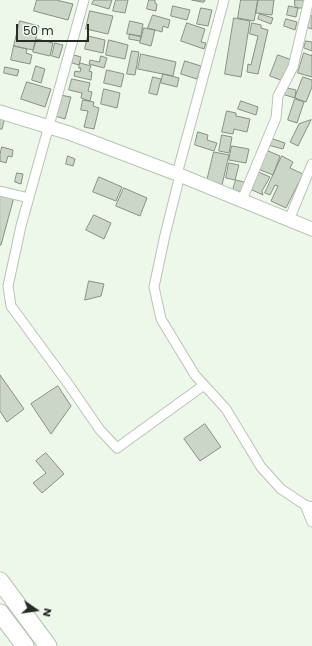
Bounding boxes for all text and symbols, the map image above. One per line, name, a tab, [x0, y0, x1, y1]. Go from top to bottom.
scale bar	[18, 16, 91, 42]
text: 50 m	[23, 22, 54, 39]
north arrow	[16, 590, 56, 630]
text: N	[39, 607, 56, 619]

